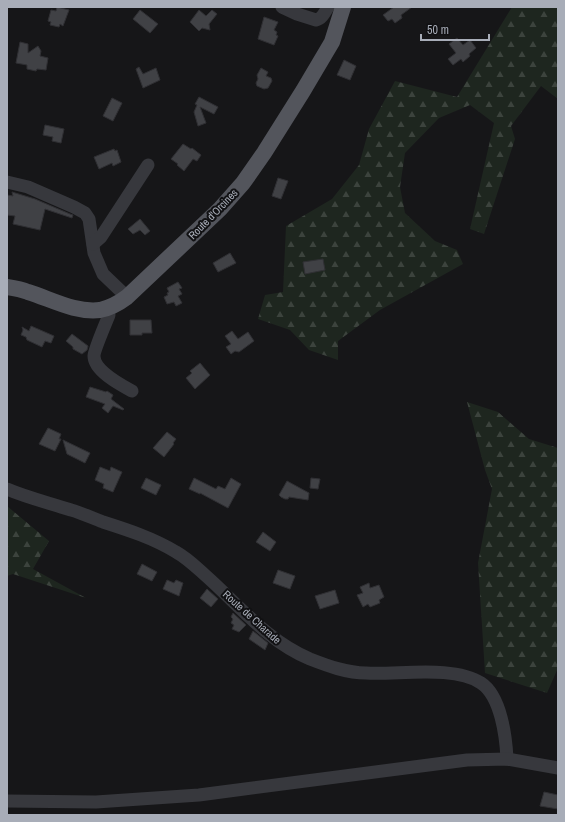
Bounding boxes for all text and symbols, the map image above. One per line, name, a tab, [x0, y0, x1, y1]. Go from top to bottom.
scale bar	[421, 16, 489, 42]
text: 50 m	[427, 22, 449, 38]
street label: Route d'Orcines	[185, 185, 241, 242]
street label: Route de Charade	[220, 587, 284, 647]

